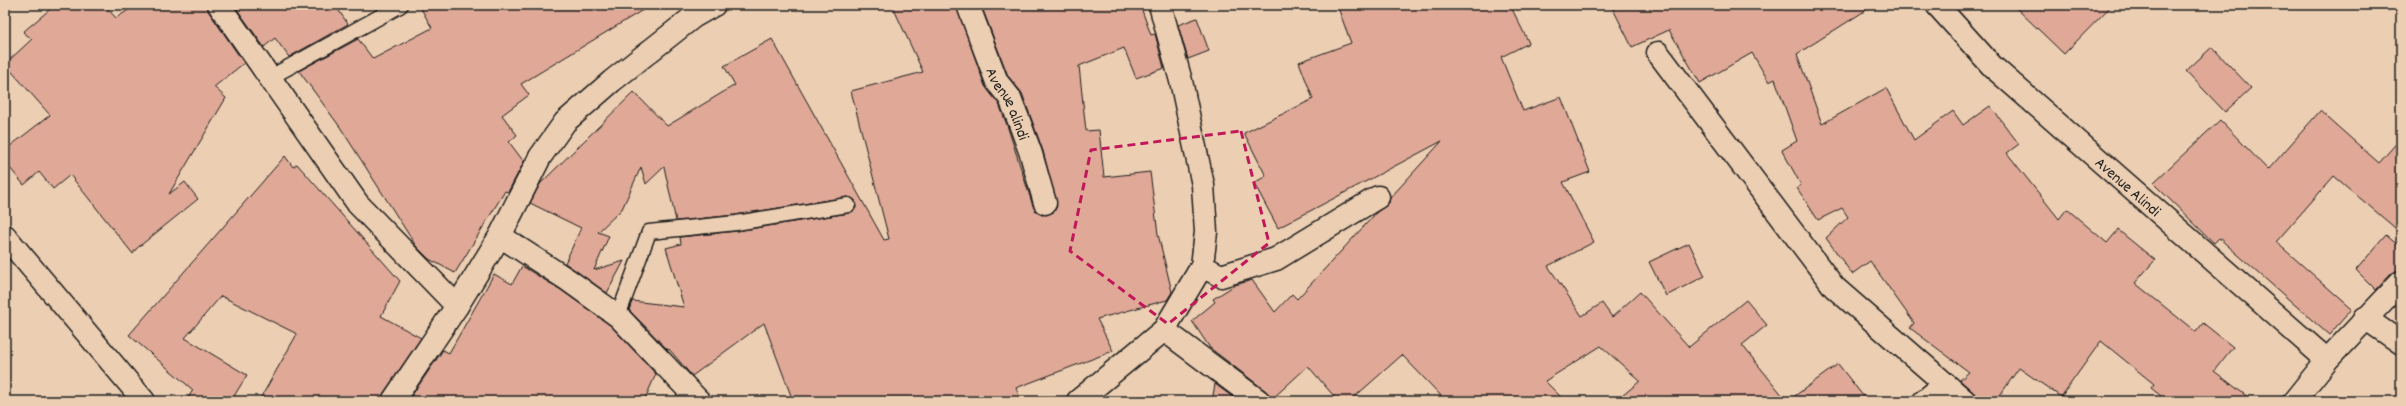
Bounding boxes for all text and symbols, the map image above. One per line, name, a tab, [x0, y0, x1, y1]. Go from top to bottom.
street label: Avenue alindi	[979, 65, 1034, 144]
street label: Avenue Alindi	[2089, 153, 2165, 223]

